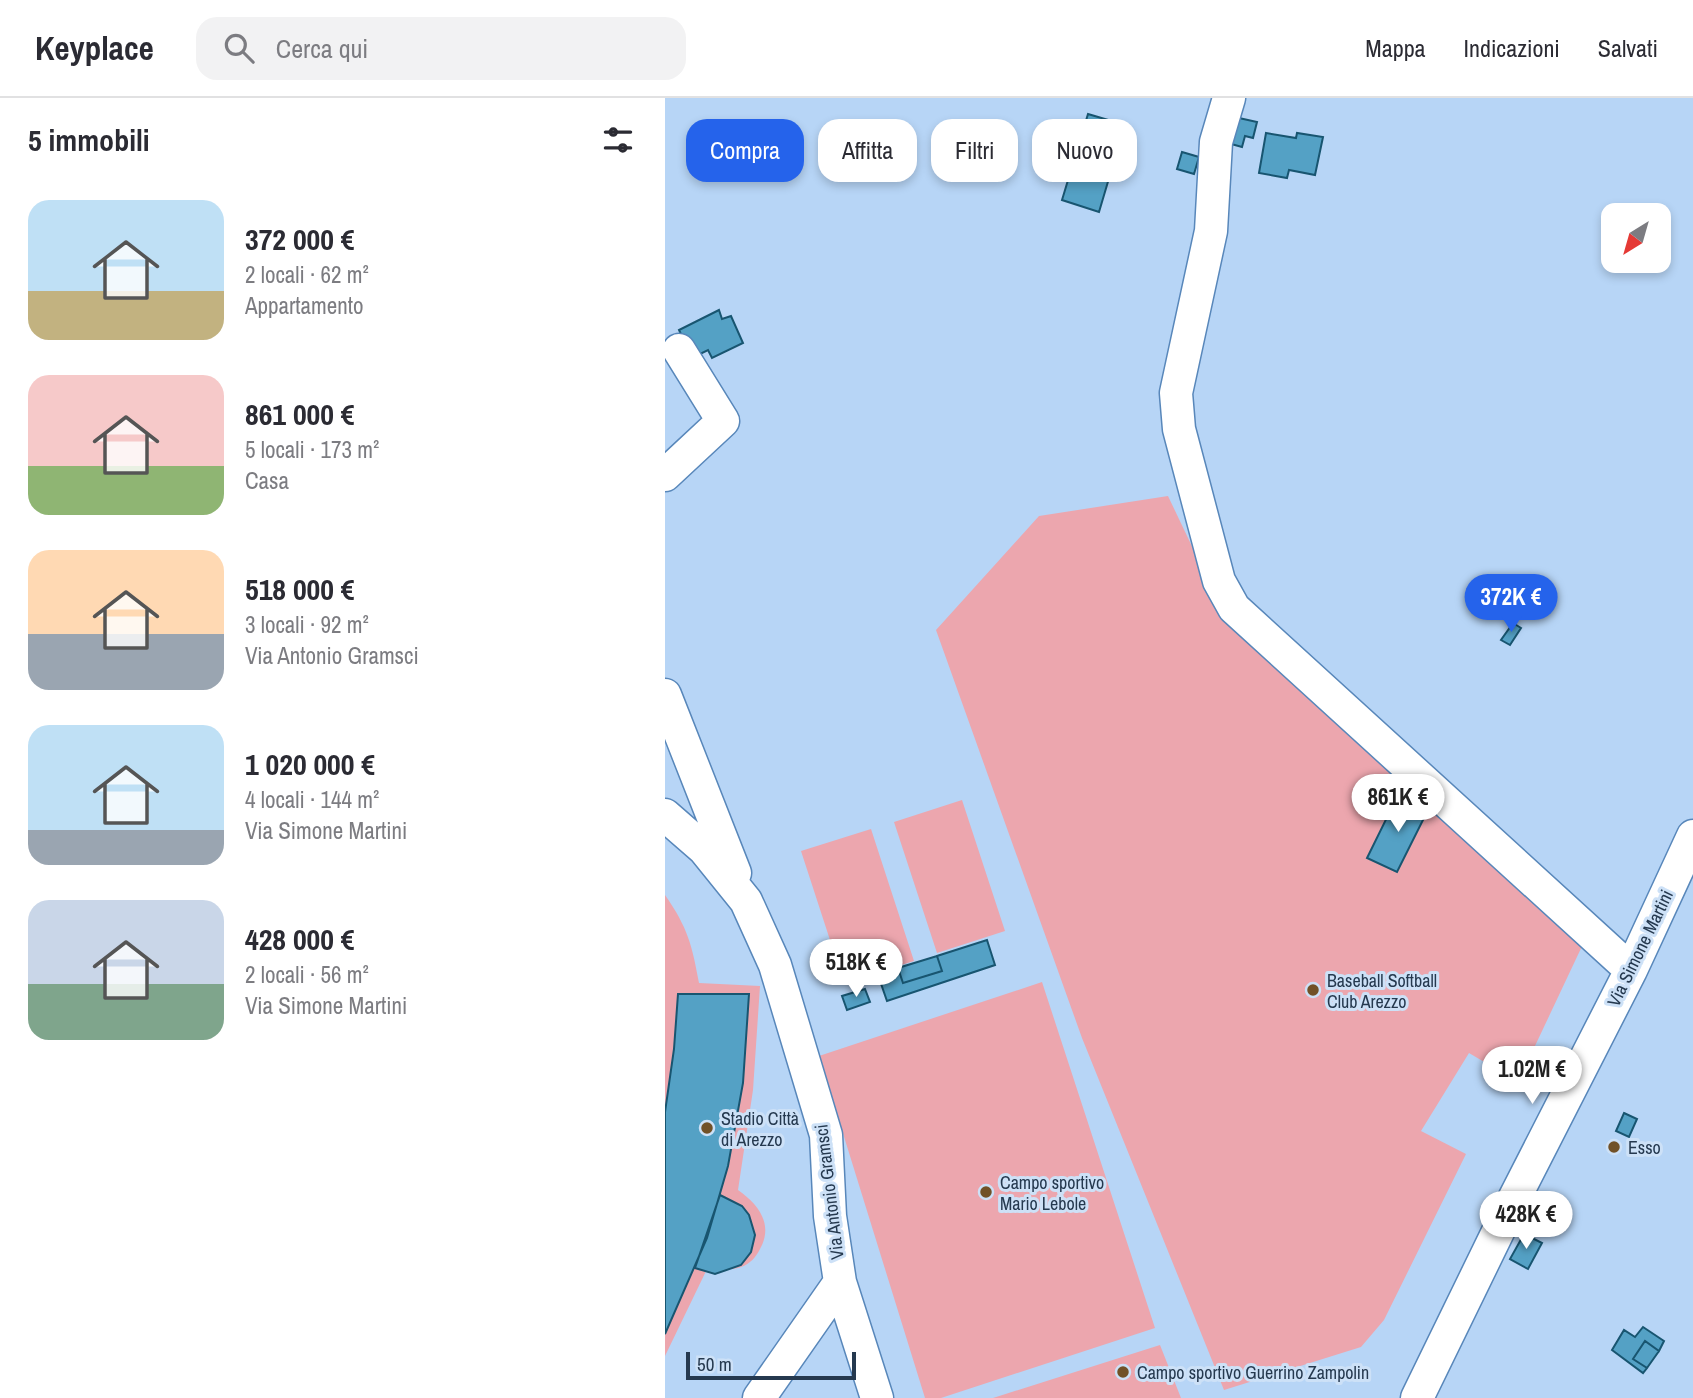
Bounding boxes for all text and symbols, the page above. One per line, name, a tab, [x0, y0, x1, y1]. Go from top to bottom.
search box	[196, 17, 686, 80]
text: Keyplace	[35, 26, 154, 70]
icon: search	[220, 29, 258, 67]
text: Cerca qui	[276, 31, 368, 66]
text: Mappa	[1365, 32, 1426, 64]
text: Indicazioni	[1464, 32, 1560, 64]
text: Salvati	[1598, 32, 1658, 64]
chip: Compra	[686, 119, 804, 182]
chip: Affitta	[818, 119, 917, 182]
chip: Filtri	[931, 119, 1018, 182]
chip: Nuovo	[1032, 119, 1137, 182]
text: 5 immobili	[28, 120, 150, 160]
icon: filters	[599, 121, 637, 159]
north arrow	[1601, 203, 1671, 273]
map controls	[1601, 203, 1671, 273]
text: 372 000 €	[245, 219, 354, 259]
icon: home	[84, 228, 168, 312]
text: 2 locali · 62 m²	[245, 259, 369, 290]
text: Appartamento	[245, 290, 363, 321]
text: 861 000 €	[245, 394, 354, 434]
icon: home	[84, 403, 168, 487]
text: 5 locali · 173 m²	[245, 434, 379, 465]
text: Casa	[245, 465, 289, 496]
text: 518 000 €	[245, 569, 354, 609]
pin: 372K €	[1454, 574, 1568, 634]
icon: home	[84, 578, 168, 662]
text: 372K €	[1481, 581, 1541, 612]
text: 3 locali · 92 m²	[245, 609, 369, 640]
text: Via Antonio Gramsci	[245, 640, 419, 671]
text: 1 020 000 €	[245, 744, 375, 784]
icon: home	[84, 753, 168, 837]
pin: 861K €	[1341, 774, 1455, 834]
text: 861K €	[1368, 781, 1428, 812]
text: 4 locali · 144 m²	[245, 784, 379, 815]
text: Via Simone Martini	[245, 815, 407, 846]
street label: Via Simone Martini	[1601, 885, 1679, 1011]
text: 428 000 €	[245, 919, 354, 959]
icon: home	[84, 928, 168, 1012]
pin: 518K €	[799, 940, 913, 999]
text: 518K €	[826, 946, 886, 977]
text: 2 locali · 56 m²	[245, 959, 369, 990]
place label: Baseball Softball Club Arezzo	[1327, 968, 1437, 1014]
marker: Baseball Softball Club Arezzo	[1305, 982, 1321, 998]
text: Via Simone Martini	[245, 990, 407, 1021]
pin: 1.02M €	[1467, 1046, 1597, 1106]
text: 1.02M €	[1498, 1053, 1566, 1084]
place label: Stadio Città di Arezzo	[721, 1106, 799, 1152]
marker: Stadio Città di Arezzo	[699, 1120, 715, 1136]
street label: Via Antonio Gramsci	[808, 1123, 850, 1261]
place label: Esso	[1628, 1135, 1661, 1160]
marker: Esso	[1606, 1139, 1622, 1155]
place label: Campo sportivo Mario Lebole	[1000, 1170, 1104, 1216]
marker: Campo sportivo Mario Lebole	[978, 1184, 994, 1200]
pin: 428K €	[1469, 1192, 1583, 1251]
text: 428K €	[1496, 1198, 1556, 1229]
scale bar	[686, 1349, 856, 1381]
text: 50 m	[697, 1351, 732, 1377]
place label: Campo sportivo Guerrino Zampolin	[1137, 1360, 1369, 1385]
marker: Campo sportivo Guerrino Zampolin	[1115, 1364, 1131, 1380]

